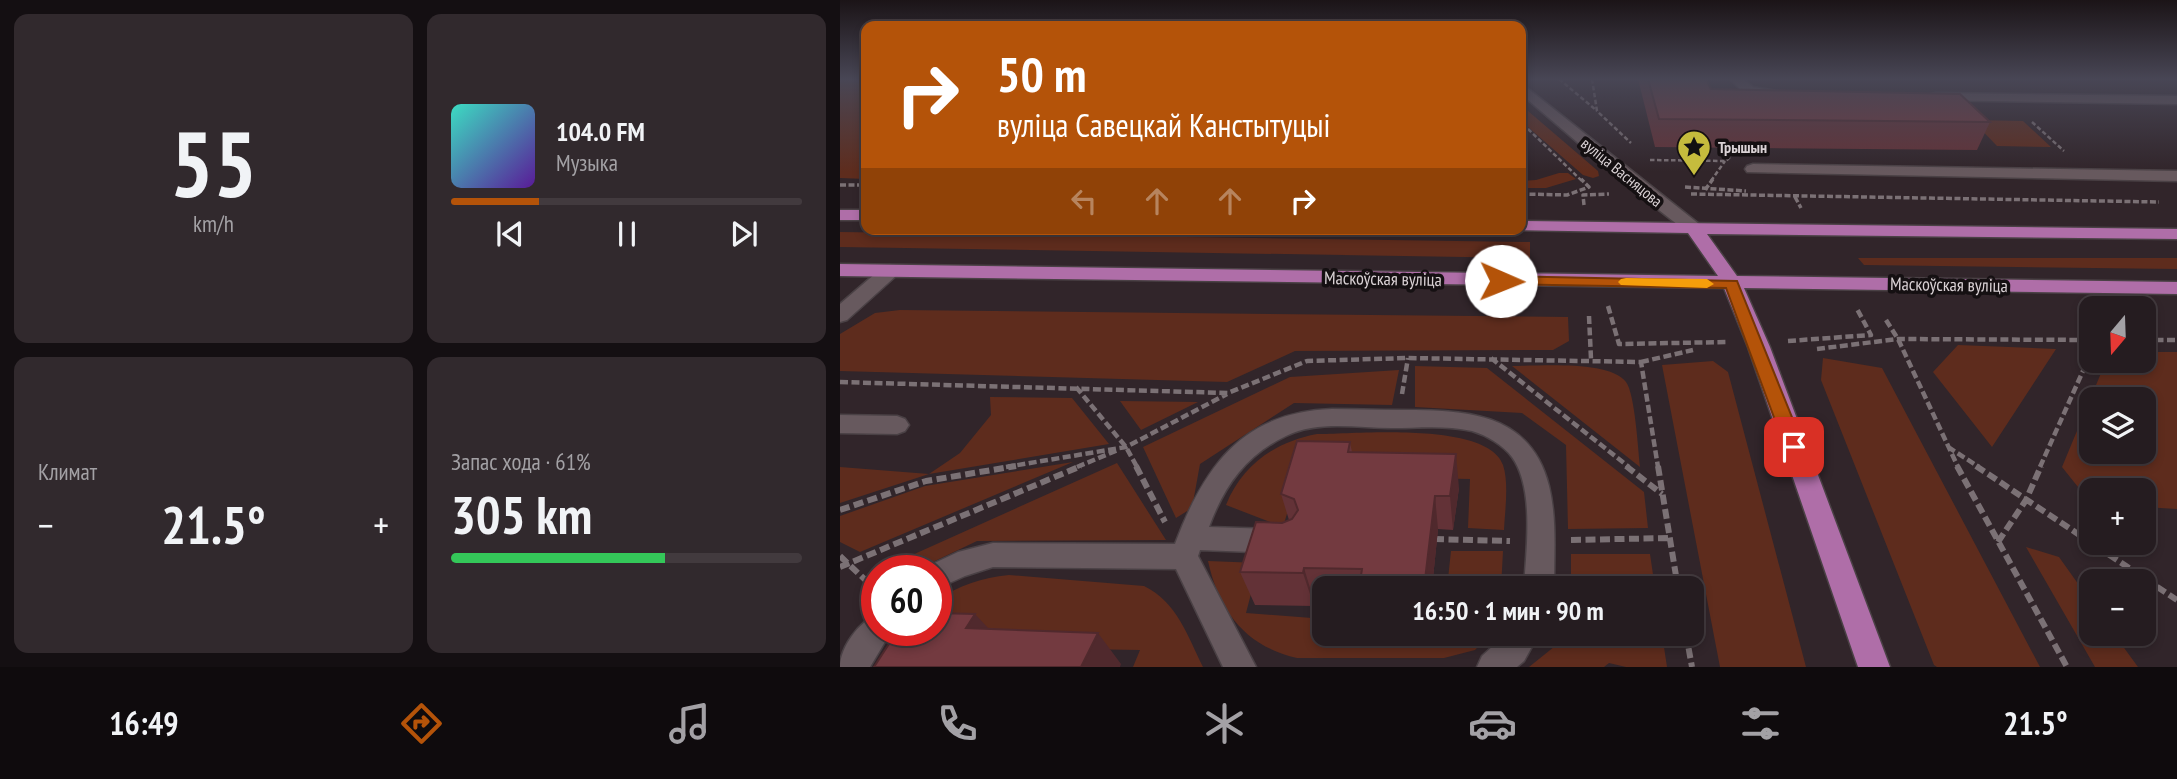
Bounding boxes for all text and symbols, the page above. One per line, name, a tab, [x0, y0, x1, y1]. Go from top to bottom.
text: 50 m	[997, 42, 1086, 106]
icon: right	[882, 49, 973, 140]
text: 55	[170, 104, 257, 222]
text: вуліца Савецкай Канстытуцыі	[997, 104, 1331, 146]
text: 104.0 FM	[556, 115, 645, 148]
place icon: Трышын	[1675, 128, 1713, 177]
street label: вуліца Васняцова	[1577, 133, 1667, 211]
place label: Трышын	[1718, 137, 1767, 157]
text: Музыка	[556, 148, 618, 177]
icon: left	[1065, 182, 1103, 220]
icon: ahead	[1138, 182, 1176, 220]
icon: ahead	[1211, 182, 1249, 220]
icon: right	[1284, 182, 1322, 220]
text: km/h	[193, 209, 234, 238]
icon: previous	[491, 215, 529, 253]
icon: pause	[608, 215, 646, 253]
icon: next	[725, 215, 763, 253]
position arrow	[1464, 244, 1538, 318]
street label: Маскоўская вуліца	[1324, 266, 1442, 291]
street label: Маскоўская вуліца	[1890, 272, 2008, 297]
north arrow	[2079, 296, 2156, 373]
map controls	[2079, 296, 2156, 646]
button: layers	[2079, 387, 2156, 464]
pin	[1764, 417, 1824, 477]
icon: arrive	[1775, 428, 1813, 466]
text: Запас хода · 61%	[451, 447, 591, 476]
text: Климат	[38, 457, 97, 486]
button: +	[2079, 478, 2156, 555]
text: 305 km	[451, 481, 592, 548]
text: 21.5°	[161, 491, 266, 558]
text: −	[38, 500, 54, 549]
text: +	[373, 500, 389, 549]
speed limit sign: 60	[861, 555, 952, 646]
button: −	[2079, 569, 2156, 646]
text: 16:50 · 1 мин · 90 m	[1412, 594, 1604, 627]
icon: directions	[397, 699, 446, 748]
icon: music	[665, 699, 714, 748]
icon: phone	[933, 699, 982, 748]
icon: climate	[1200, 699, 1249, 748]
icon: car	[1468, 699, 1517, 748]
icon: filters	[1736, 699, 1785, 748]
text: 16:49	[109, 702, 179, 744]
text: 21.5°	[2003, 702, 2068, 744]

